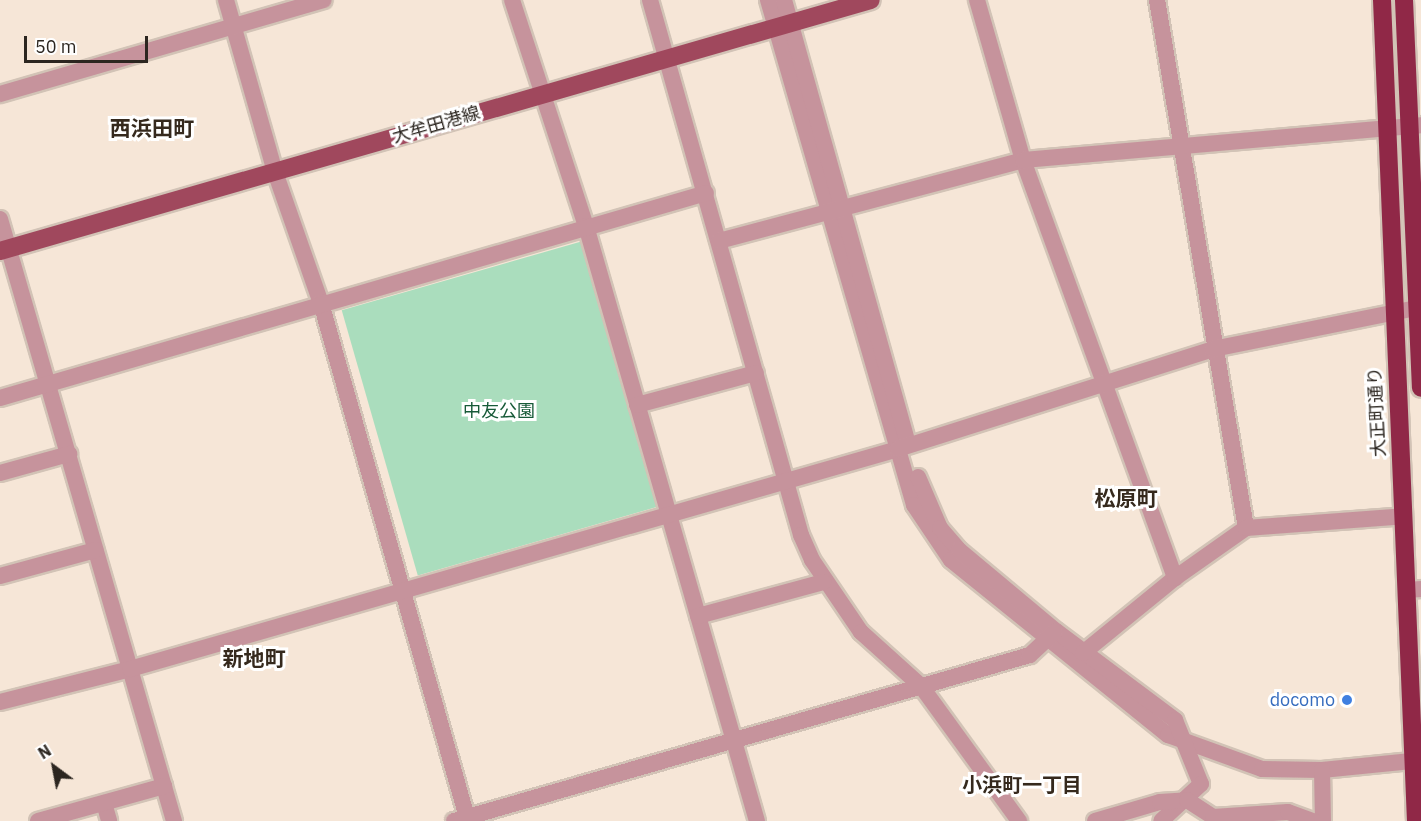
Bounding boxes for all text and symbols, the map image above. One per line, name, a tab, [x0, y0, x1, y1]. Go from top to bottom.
scale bar	[27, 24, 152, 62]
text: 50 m	[35, 35, 77, 58]
street label: 大牟田港線	[390, 102, 482, 148]
district label: 西浜田町	[110, 115, 194, 141]
street label: 大正町通り	[1364, 366, 1390, 458]
park label: 中友公園	[463, 400, 535, 422]
district label: 松原町	[1095, 485, 1157, 511]
district label: 新地町	[223, 645, 285, 671]
place label: docomo	[1270, 689, 1335, 711]
marker: docomo	[1340, 693, 1354, 707]
north arrow	[24, 737, 84, 797]
text: N	[34, 740, 55, 763]
district label: 小浜町一丁目	[962, 772, 1082, 796]

